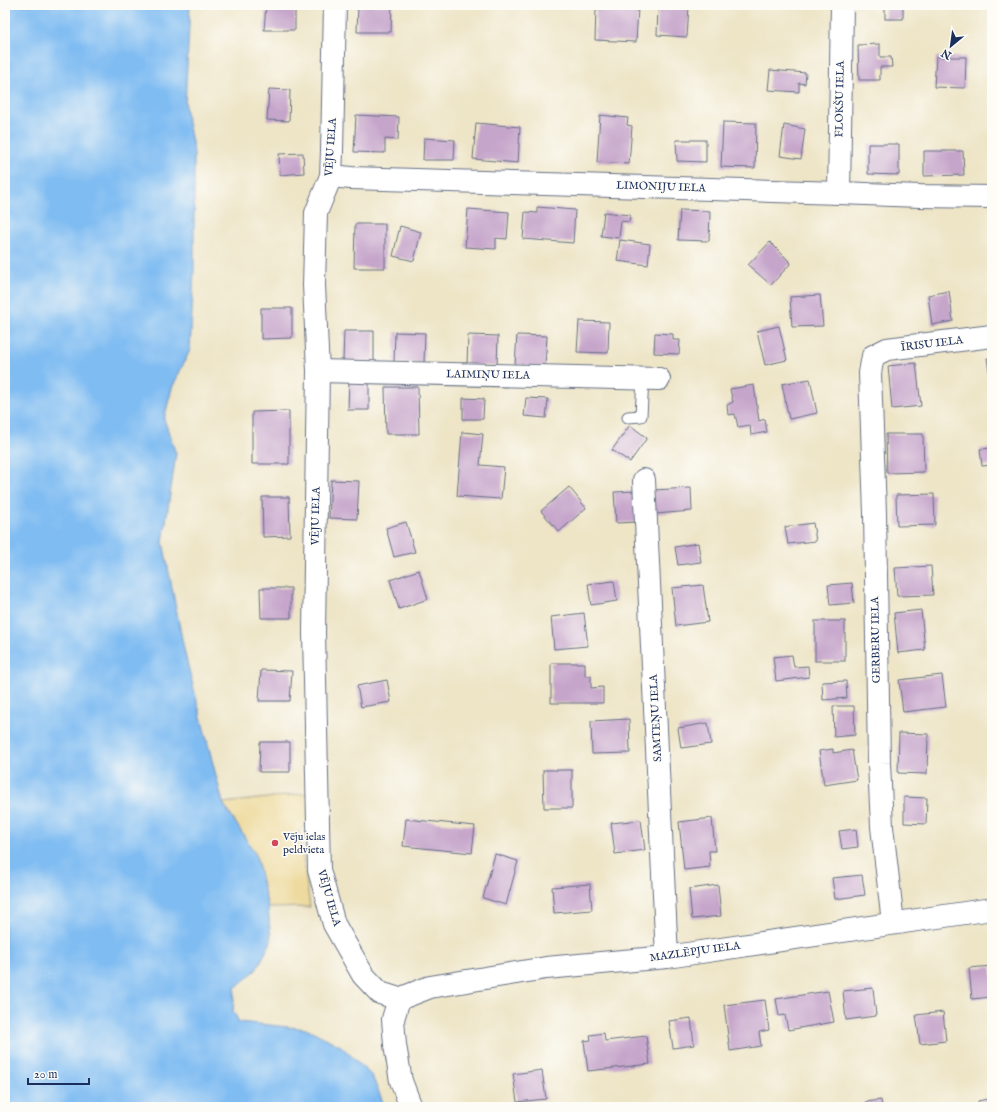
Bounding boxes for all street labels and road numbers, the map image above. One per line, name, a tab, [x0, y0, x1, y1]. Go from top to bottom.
street label: FLOKŠU IELA	[832, 60, 848, 137]
street label: VĒJU IELA	[322, 117, 340, 178]
street label: LIMONIJU IELA	[616, 178, 707, 196]
street label: ĪRISU IELA	[900, 333, 965, 355]
street label: LAIMIŅU IELA	[446, 367, 531, 383]
street label: VĒJU IELA	[308, 486, 324, 546]
street label: GERBERU IELA	[868, 596, 884, 684]
street label: SAMTEŅU IELA	[647, 673, 665, 762]
street label: VĒJU IELA	[314, 867, 344, 929]
street label: MAZLĒPJU IELA	[649, 939, 742, 965]

